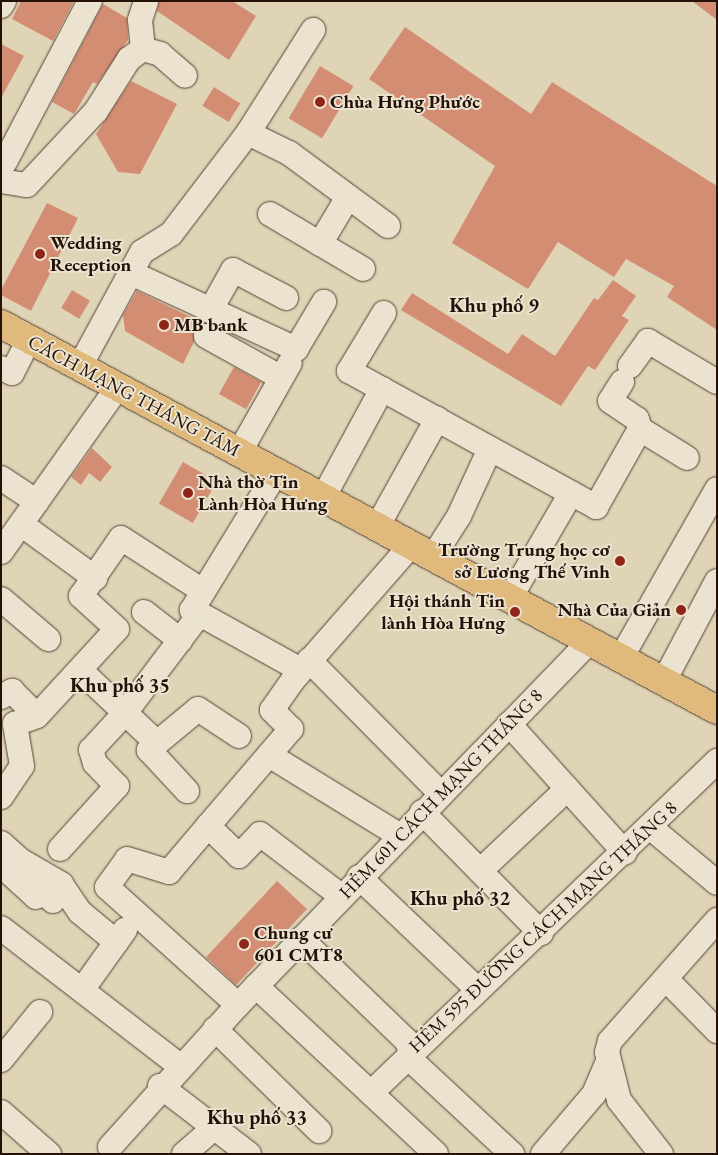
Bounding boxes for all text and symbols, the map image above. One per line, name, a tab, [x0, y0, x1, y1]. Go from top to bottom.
place label: Chùa Hưng Phước	[330, 91, 480, 113]
marker: Chùa Hưng Phước	[314, 96, 326, 108]
place label: Wedding Reception	[50, 232, 131, 276]
marker: Wedding Reception	[34, 248, 46, 260]
district label: Khu phố 9	[449, 293, 539, 317]
place label: MB bank	[174, 314, 247, 336]
marker: MB bank	[158, 319, 170, 331]
street label: CÁCH MẠNG THÁNG TÁM	[24, 330, 244, 462]
place label: Nhà thờ Tin Lành Hòa Hưng	[198, 471, 327, 515]
marker: Nhà thờ Tin Lành Hòa Hưng	[182, 487, 194, 499]
place label: Trường Trung học cơ sở Lương Thế Vinh	[438, 539, 610, 583]
marker: Trường Trung học cơ sở Lương Thế Vinh	[614, 555, 626, 567]
place label: Hội thánh Tin lành Hòa Hưng	[381, 590, 505, 634]
place label: Nhà Của Giản	[557, 599, 671, 621]
marker: Nhà Của Giản	[675, 604, 687, 616]
marker: Hội thánh Tin lành Hòa Hưng	[509, 606, 521, 618]
district label: Khu phố 35	[70, 673, 170, 697]
street label: HẺM 601 CÁCH MẠNG THÁNG 8	[335, 684, 547, 904]
street label: HẺM 595 ĐƯỜNG CÁCH MẠNG THÁNG 8	[404, 796, 682, 1058]
district label: Khu phố 32	[410, 886, 510, 910]
place label: Chung cư 601 CMT8	[254, 922, 343, 966]
marker: Chung cư 601 CMT8	[238, 938, 250, 950]
district label: Khu phố 33	[207, 1105, 307, 1129]

